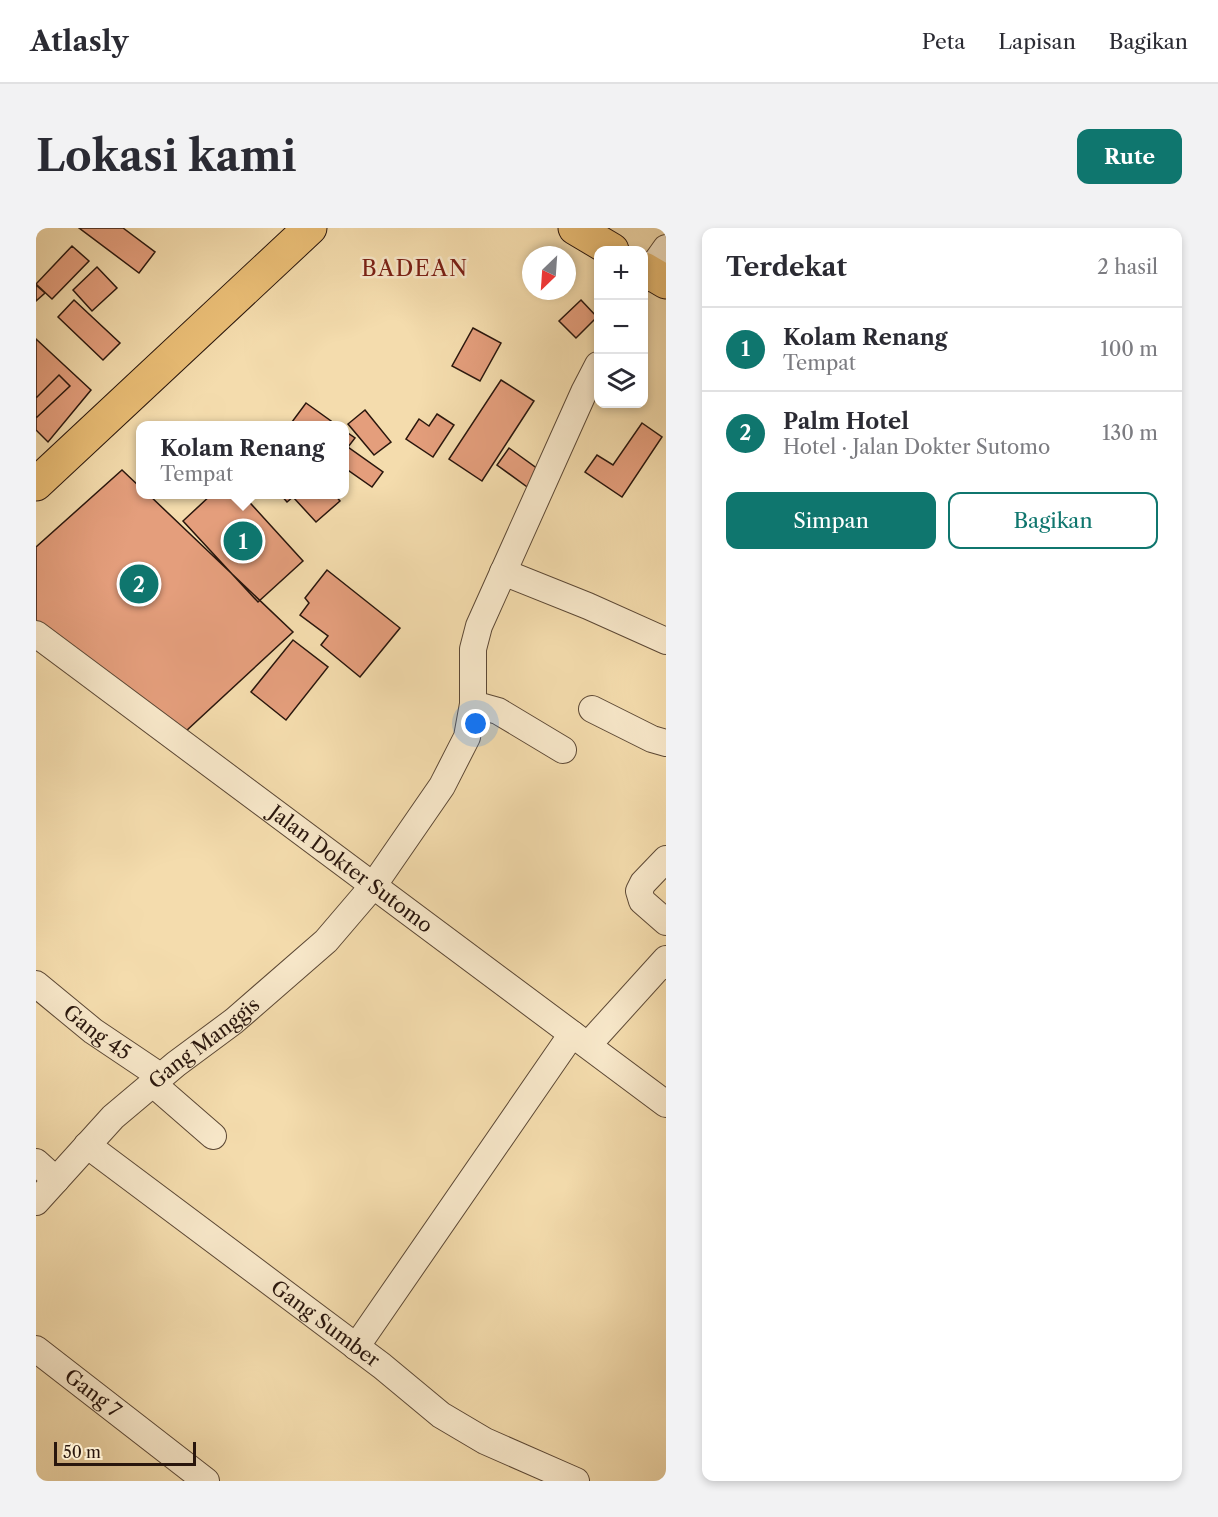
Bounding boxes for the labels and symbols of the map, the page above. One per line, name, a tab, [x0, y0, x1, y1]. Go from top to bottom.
north arrow	[522, 246, 576, 300]
district label: BADEAN	[361, 255, 469, 282]
pin: 1	[224, 518, 262, 564]
pin: 2	[120, 562, 158, 606]
your location	[461, 709, 490, 738]
street label: Jalan Dokter Sutomo	[262, 798, 437, 938]
street label: Gang Manggis	[144, 992, 264, 1094]
street label: Gang 45	[59, 1000, 135, 1065]
street label: Gang Sumber	[266, 1275, 385, 1373]
street label: Gang 7	[60, 1364, 126, 1423]
scale bar	[54, 1439, 196, 1466]

